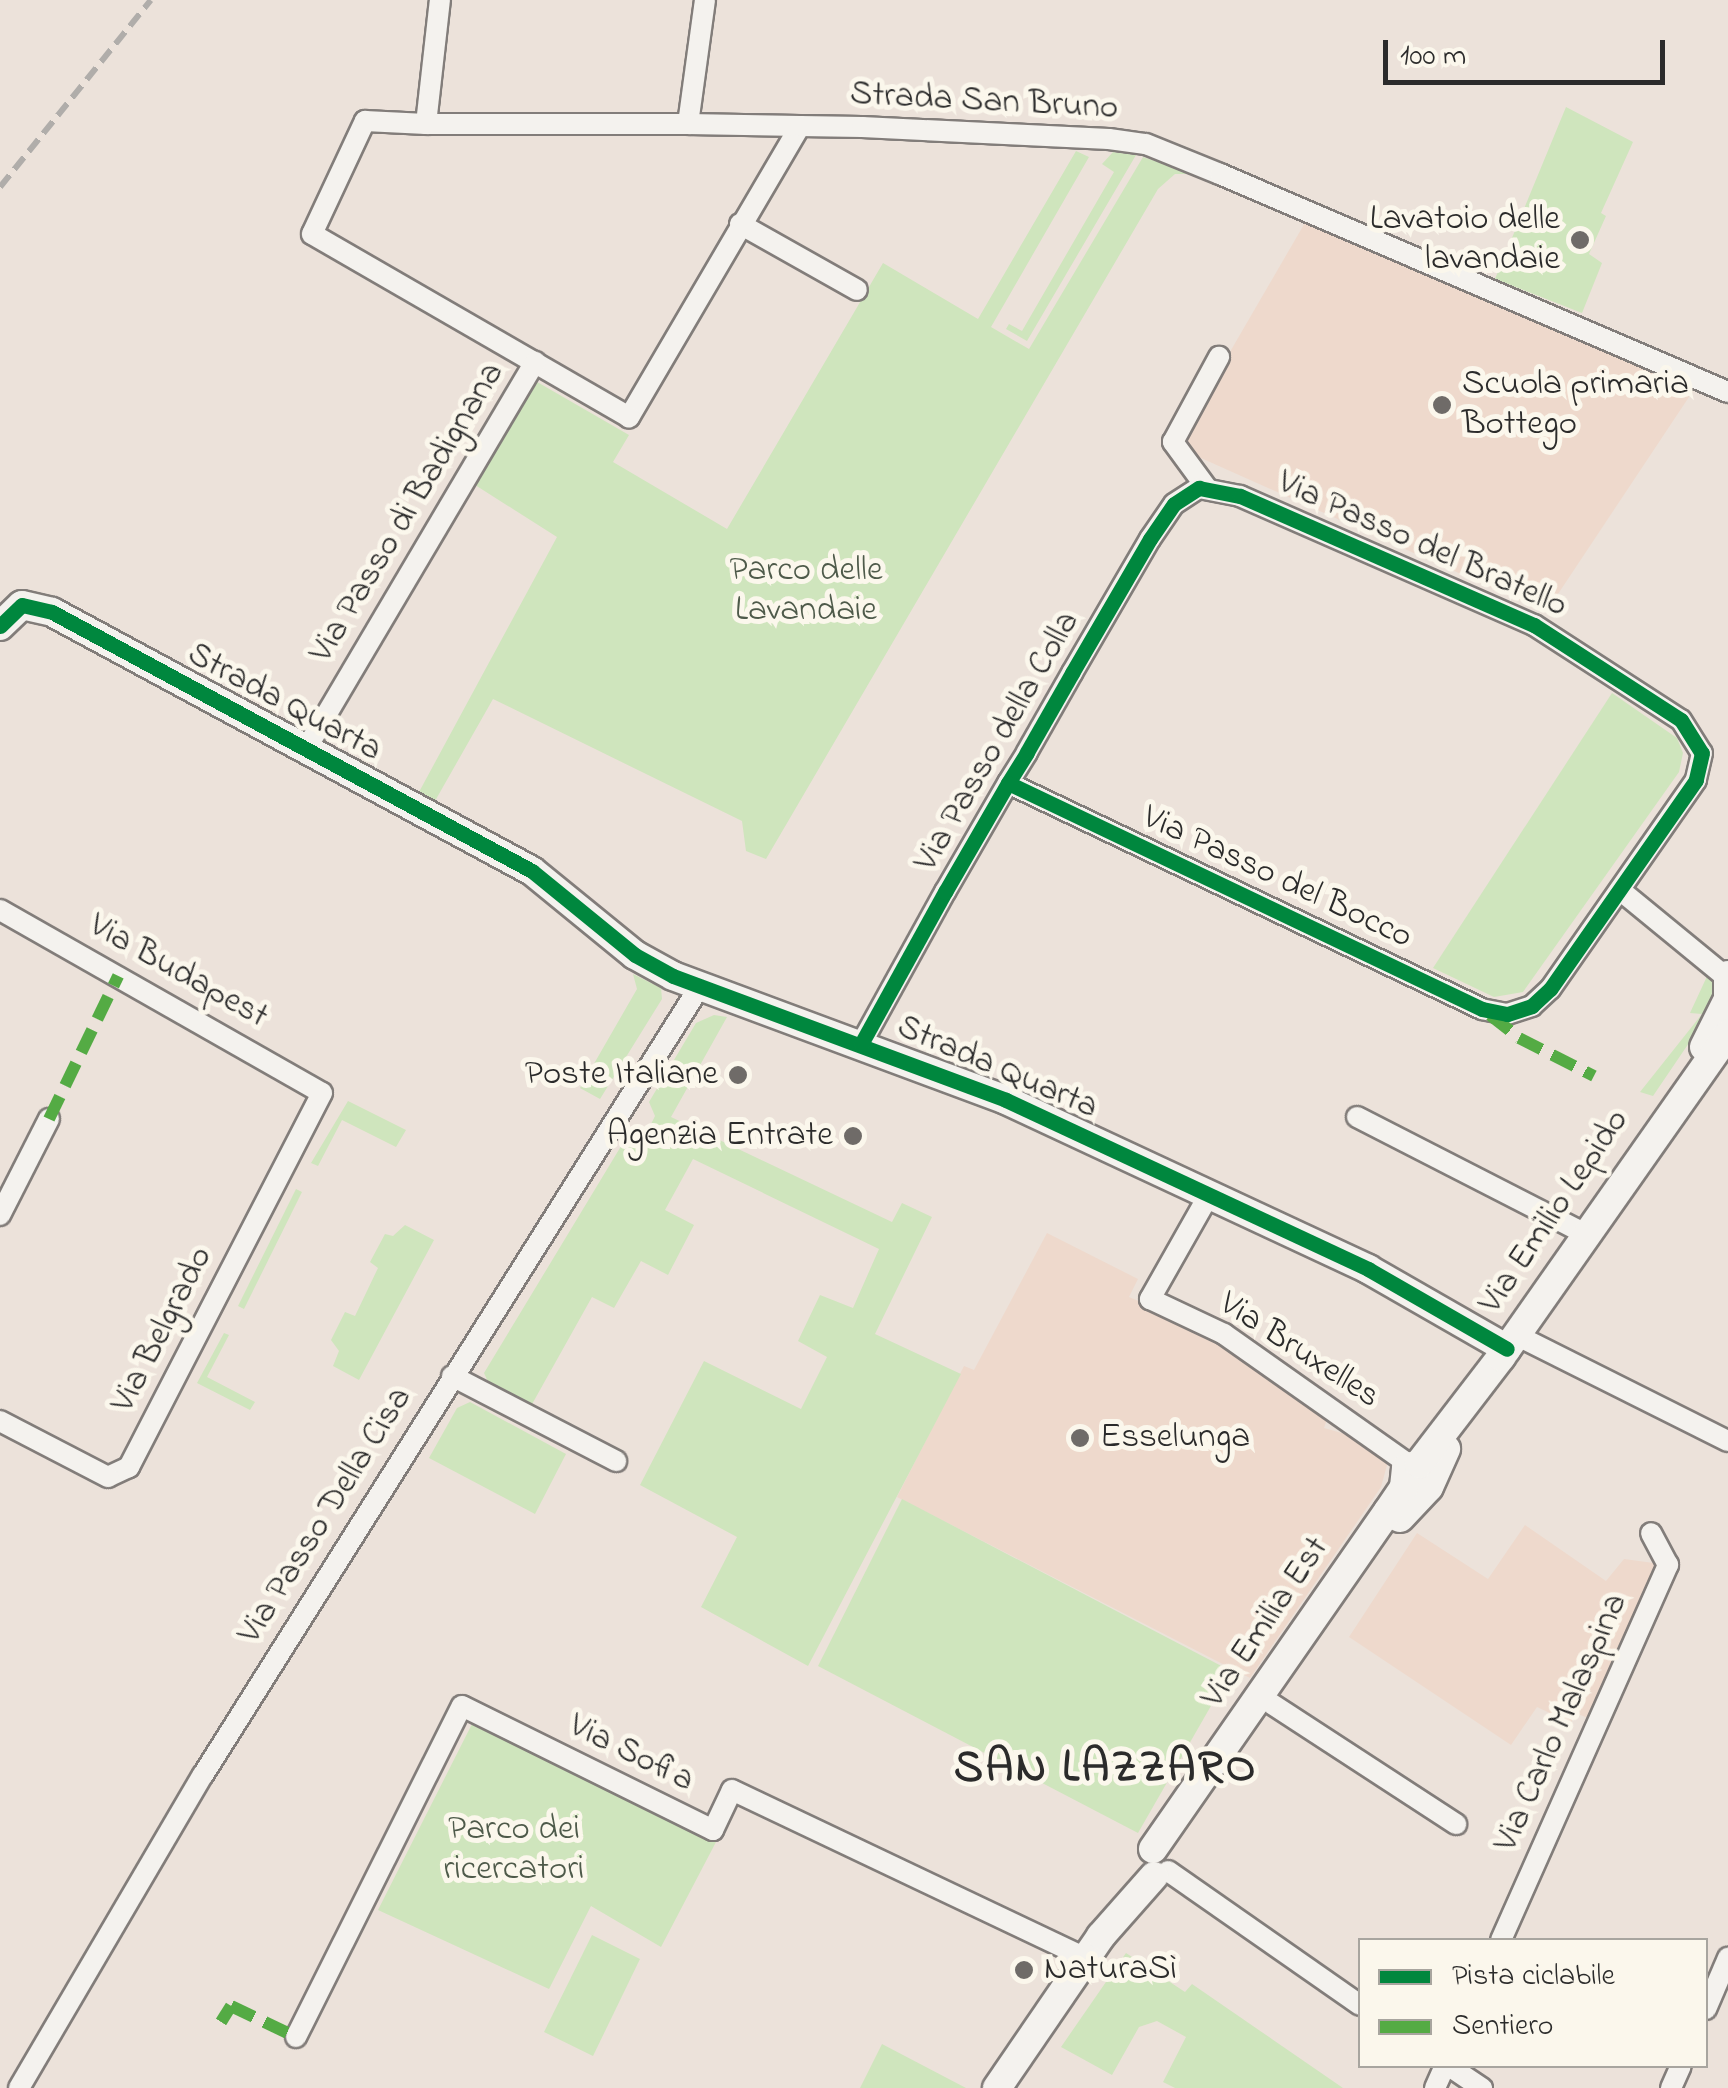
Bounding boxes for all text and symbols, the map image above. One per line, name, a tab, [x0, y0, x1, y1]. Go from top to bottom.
scale bar	[1388, 20, 1670, 82]
text: 100 m	[1400, 35, 1466, 79]
street label: Strada San Bruno	[849, 74, 1119, 130]
place label: Lavatoio delle lavandaie	[1370, 199, 1560, 281]
marker: Lavatoio delle lavandaie	[1569, 229, 1591, 251]
street label: Via Passo di Badignana	[302, 355, 514, 671]
place label: Scuola primaria Bottego	[1462, 364, 1689, 446]
marker: Scuola primaria Bottego	[1431, 394, 1453, 416]
street label: Via Passo del Bratello	[1271, 462, 1573, 628]
park label: Parco delle Lavandaie	[729, 550, 883, 632]
street label: Via Passo della Colla	[906, 604, 1090, 880]
street label: Strada Quarta	[180, 634, 388, 772]
street label: Via Passo del Bocco	[1135, 797, 1419, 959]
street label: Via Budapest	[81, 906, 275, 1038]
street label: Strada Quarta	[890, 1007, 1104, 1129]
place label: Poste Italiane	[525, 1054, 718, 1096]
marker: Poste Italiane	[727, 1064, 749, 1086]
street label: Via Emilio Lepido	[1471, 1102, 1639, 1322]
place label: Agenzia Entrate	[607, 1115, 833, 1157]
marker: Agenzia Entrate	[842, 1125, 864, 1147]
street label: Via Belgrado	[103, 1240, 223, 1420]
street label: Via Bruxelles	[1211, 1284, 1387, 1418]
street label: Via Passo Della Cisa	[230, 1380, 422, 1652]
place label: Esselunga	[1100, 1417, 1250, 1459]
marker: Esselunga	[1069, 1427, 1091, 1449]
street label: Via Emilia Est	[1193, 1529, 1339, 1717]
street label: Via Carlo Malaspina	[1486, 1587, 1638, 1859]
street label: Via Sofia	[561, 1706, 701, 1802]
district label: SAN LAZZARO	[954, 1743, 1258, 1797]
park label: Parco dei ricercatori	[444, 1809, 584, 1891]
legend	[1358, 1938, 1708, 2068]
place label: NaturaSì	[1044, 1949, 1177, 1991]
text: Pista ciclabile	[1452, 1955, 1615, 1999]
marker: NaturaSì	[1013, 1959, 1035, 1981]
text: Sentiero	[1452, 2005, 1553, 2049]

